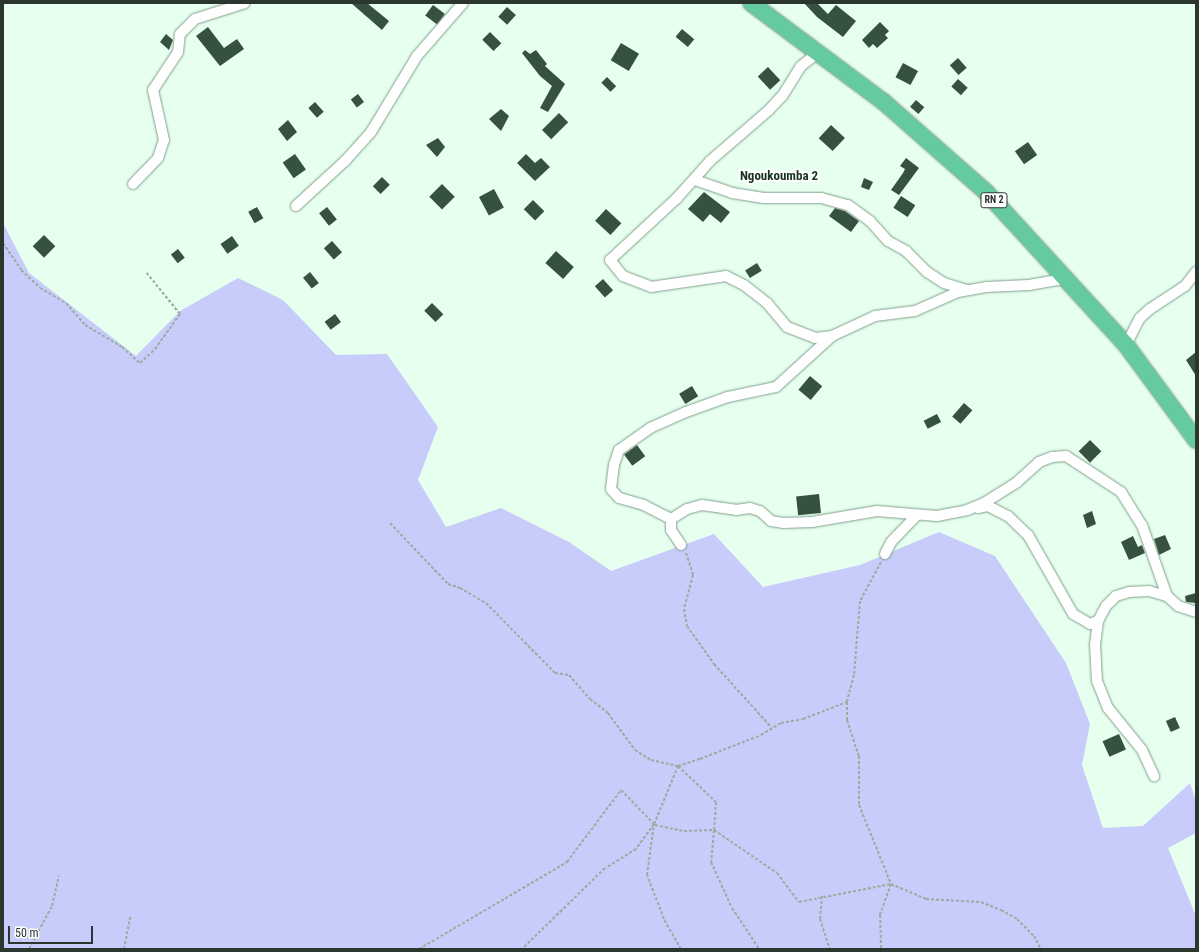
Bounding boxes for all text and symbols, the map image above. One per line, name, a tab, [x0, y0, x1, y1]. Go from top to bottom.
district label: Ngoukoumba 2	[740, 168, 818, 184]
road number: RN 2	[980, 192, 1008, 208]
scale bar	[10, 918, 95, 944]
text: 50 m	[15, 926, 39, 940]

